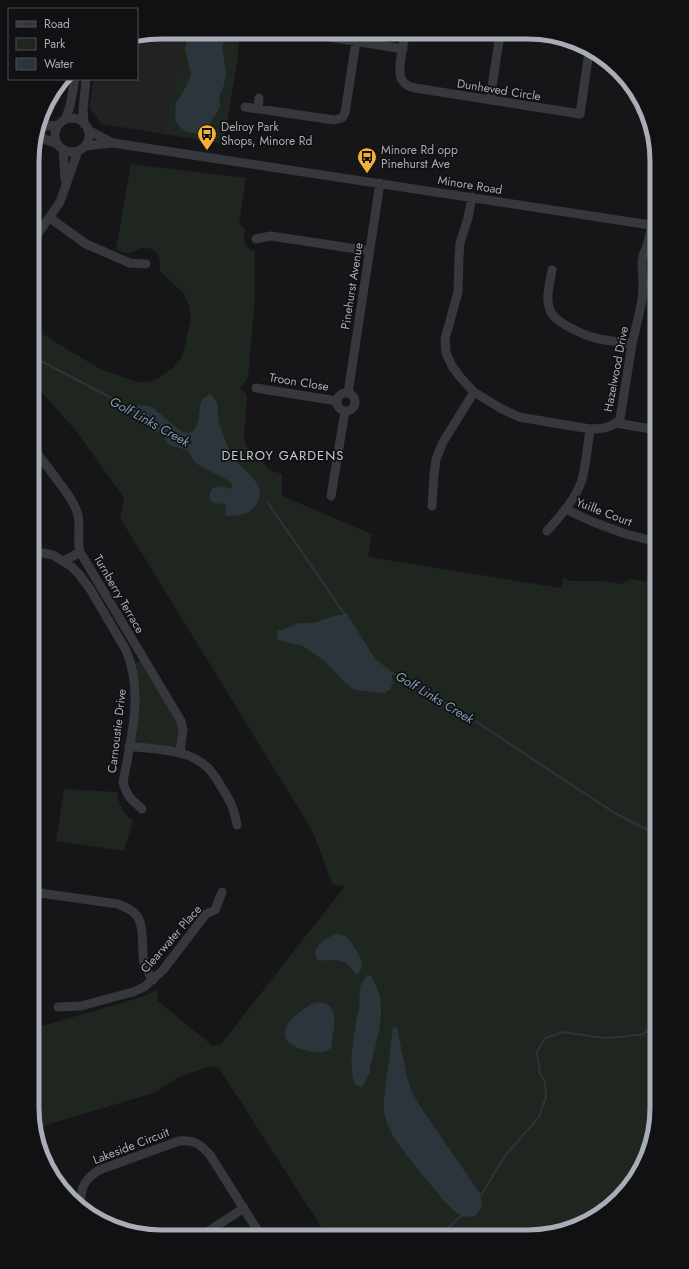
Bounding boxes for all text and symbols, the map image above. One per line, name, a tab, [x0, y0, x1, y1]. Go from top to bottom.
legend	[8, 8, 138, 80]
text: Road	[44, 15, 70, 33]
text: Park	[44, 35, 66, 53]
text: Water	[44, 55, 75, 73]
street label: Dunheved Circle	[456, 74, 542, 106]
place label: Delroy Park Shops, Minore Rd	[221, 118, 312, 150]
bus stop icon: Delroy Park Shops, Minore Rd	[196, 123, 218, 151]
place label: Minore Rd opp Pinehurst Ave	[381, 141, 458, 173]
bus stop icon: Minore Rd opp Pinehurst Ave	[356, 146, 378, 174]
street label: Minore Road	[436, 171, 504, 199]
street label: Pinehurst Avenue	[336, 241, 368, 331]
street label: Hazelwood Drive	[599, 325, 633, 413]
street label: Troon Close	[268, 368, 330, 396]
water label: Golf Links Creek	[106, 392, 193, 451]
district label: DELROY GARDENS	[222, 446, 344, 465]
street label: Yuille Court	[573, 493, 635, 531]
street label: Turnberry Terrace	[89, 551, 149, 637]
water label: Golf Links Creek	[392, 666, 478, 729]
street label: Carnoustie Drive	[103, 688, 131, 774]
street label: Clearwater Place	[136, 901, 206, 977]
street label: Lakeside Circuit	[90, 1123, 172, 1169]

